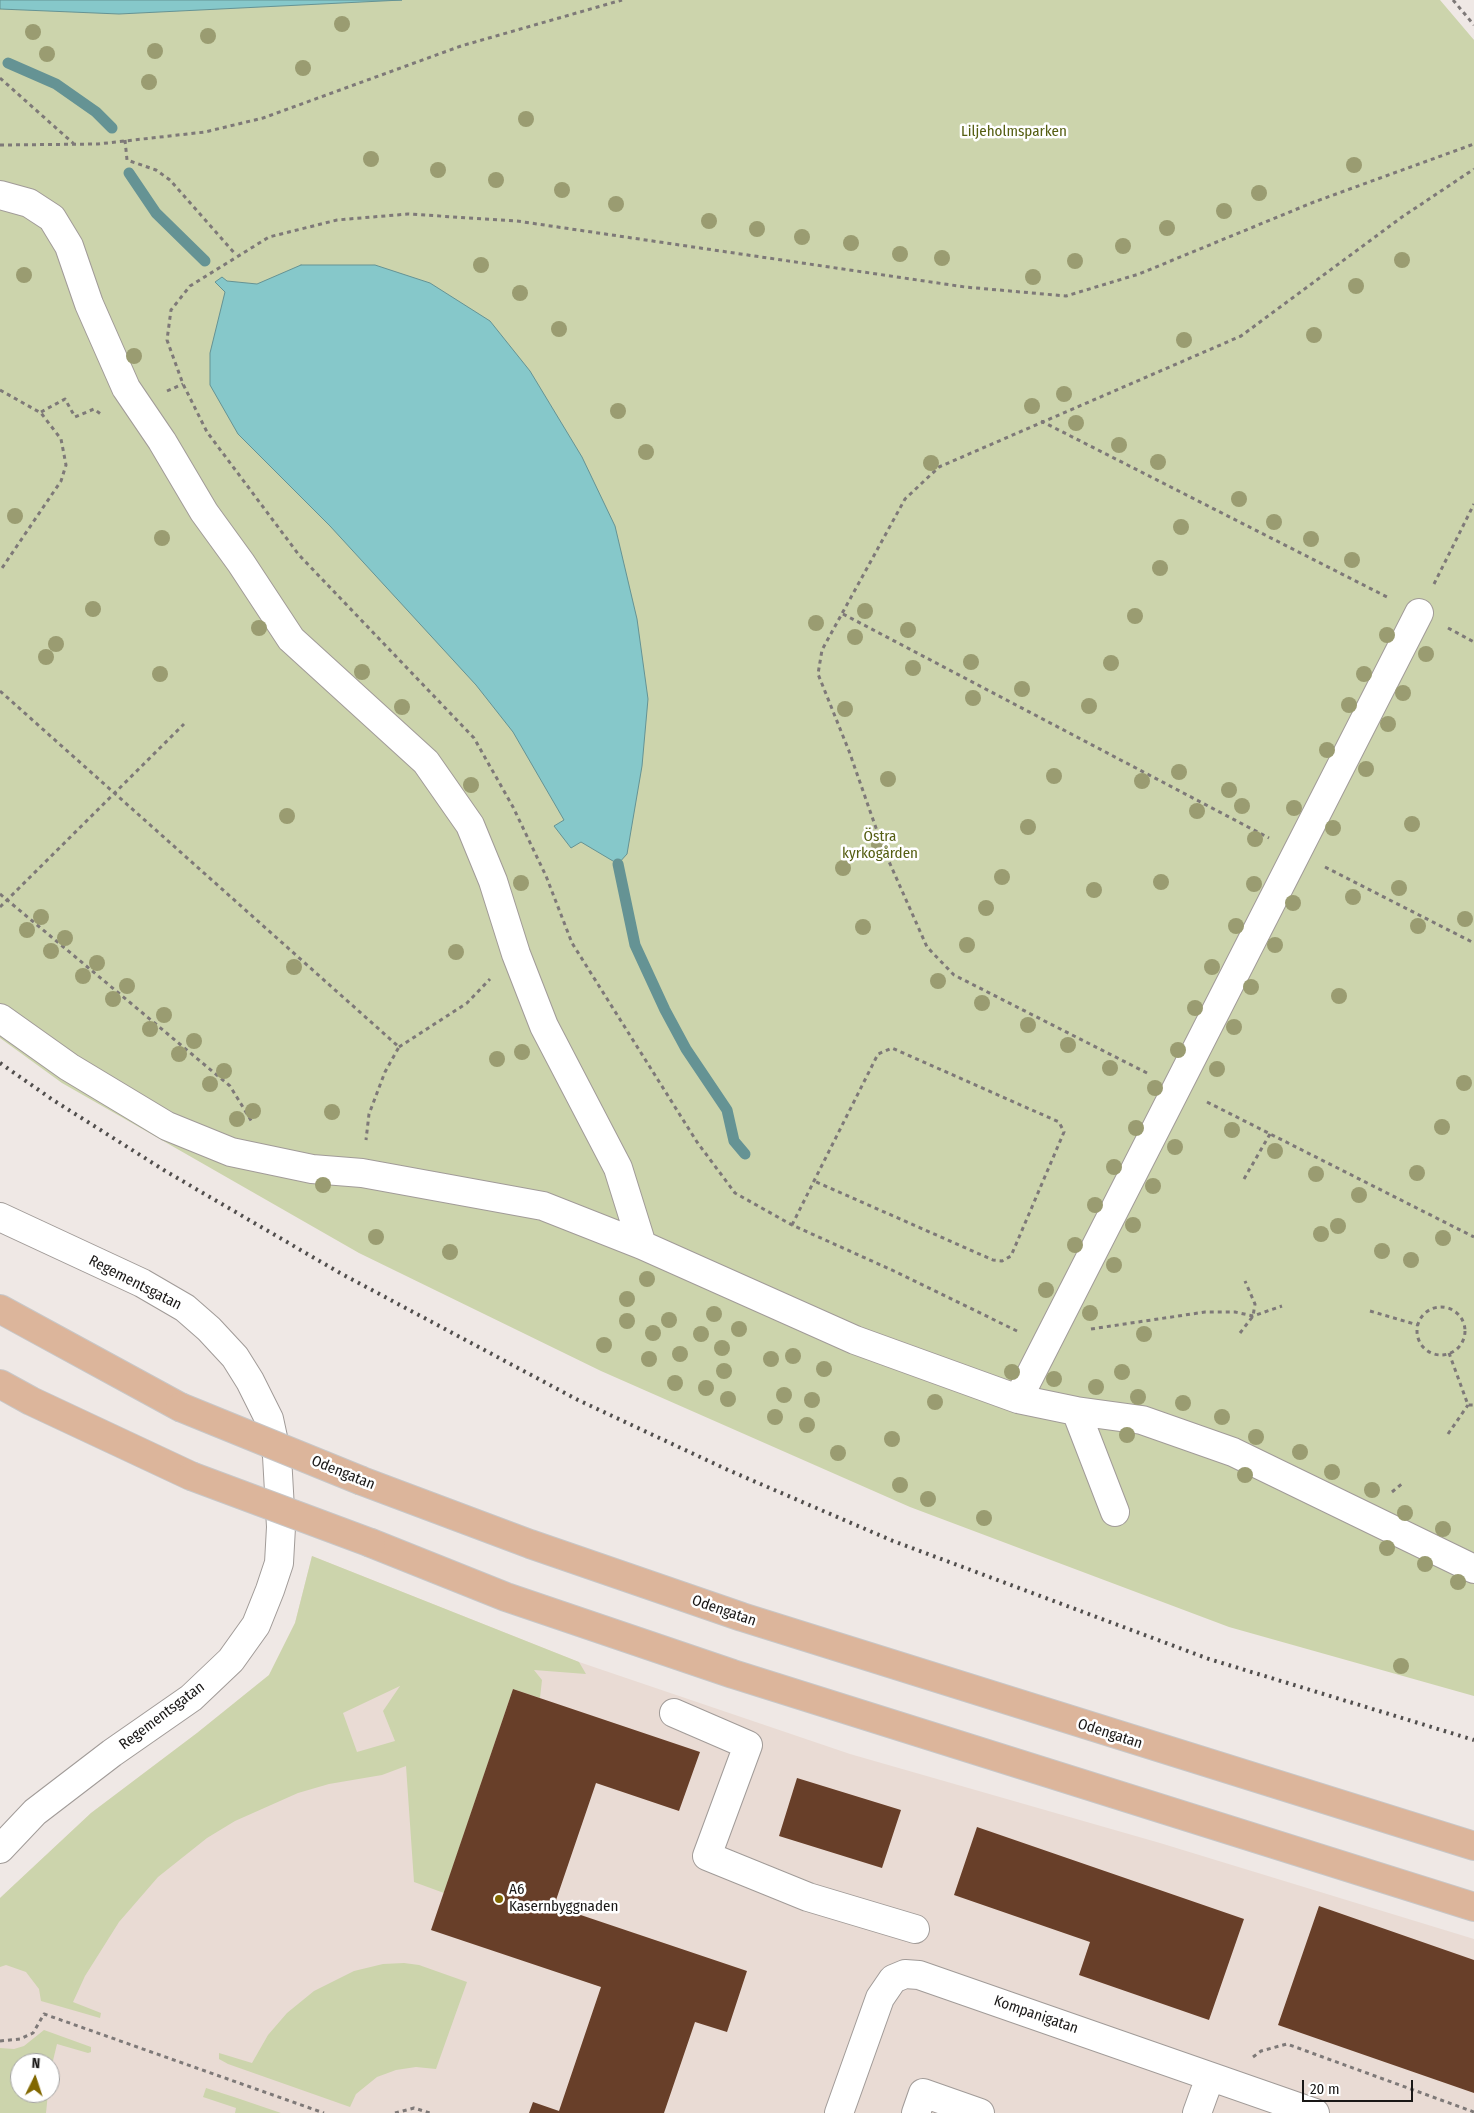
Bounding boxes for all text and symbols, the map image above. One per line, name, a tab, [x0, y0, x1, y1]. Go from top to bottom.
park label: Liljeholmsparken	[961, 123, 1067, 141]
park label: Östra kyrkogården	[842, 828, 918, 863]
street label: Regementsgatan	[86, 1252, 184, 1314]
street label: Odengatan	[309, 1452, 377, 1494]
street label: Odengatan	[689, 1592, 759, 1630]
street label: Regementsgatan	[116, 1678, 208, 1754]
street label: Odengatan	[1075, 1715, 1145, 1753]
place label: A6 Kasernbyggnaden	[509, 1881, 618, 1916]
marker: A6 Kasernbyggnaden	[493, 1893, 505, 1905]
street label: Kompanigatan	[991, 1992, 1081, 2038]
north arrow	[10, 2053, 60, 2103]
text: N	[31, 2055, 41, 2072]
scale bar	[1304, 2070, 1415, 2102]
text: 20 m	[1310, 2080, 1340, 2098]

